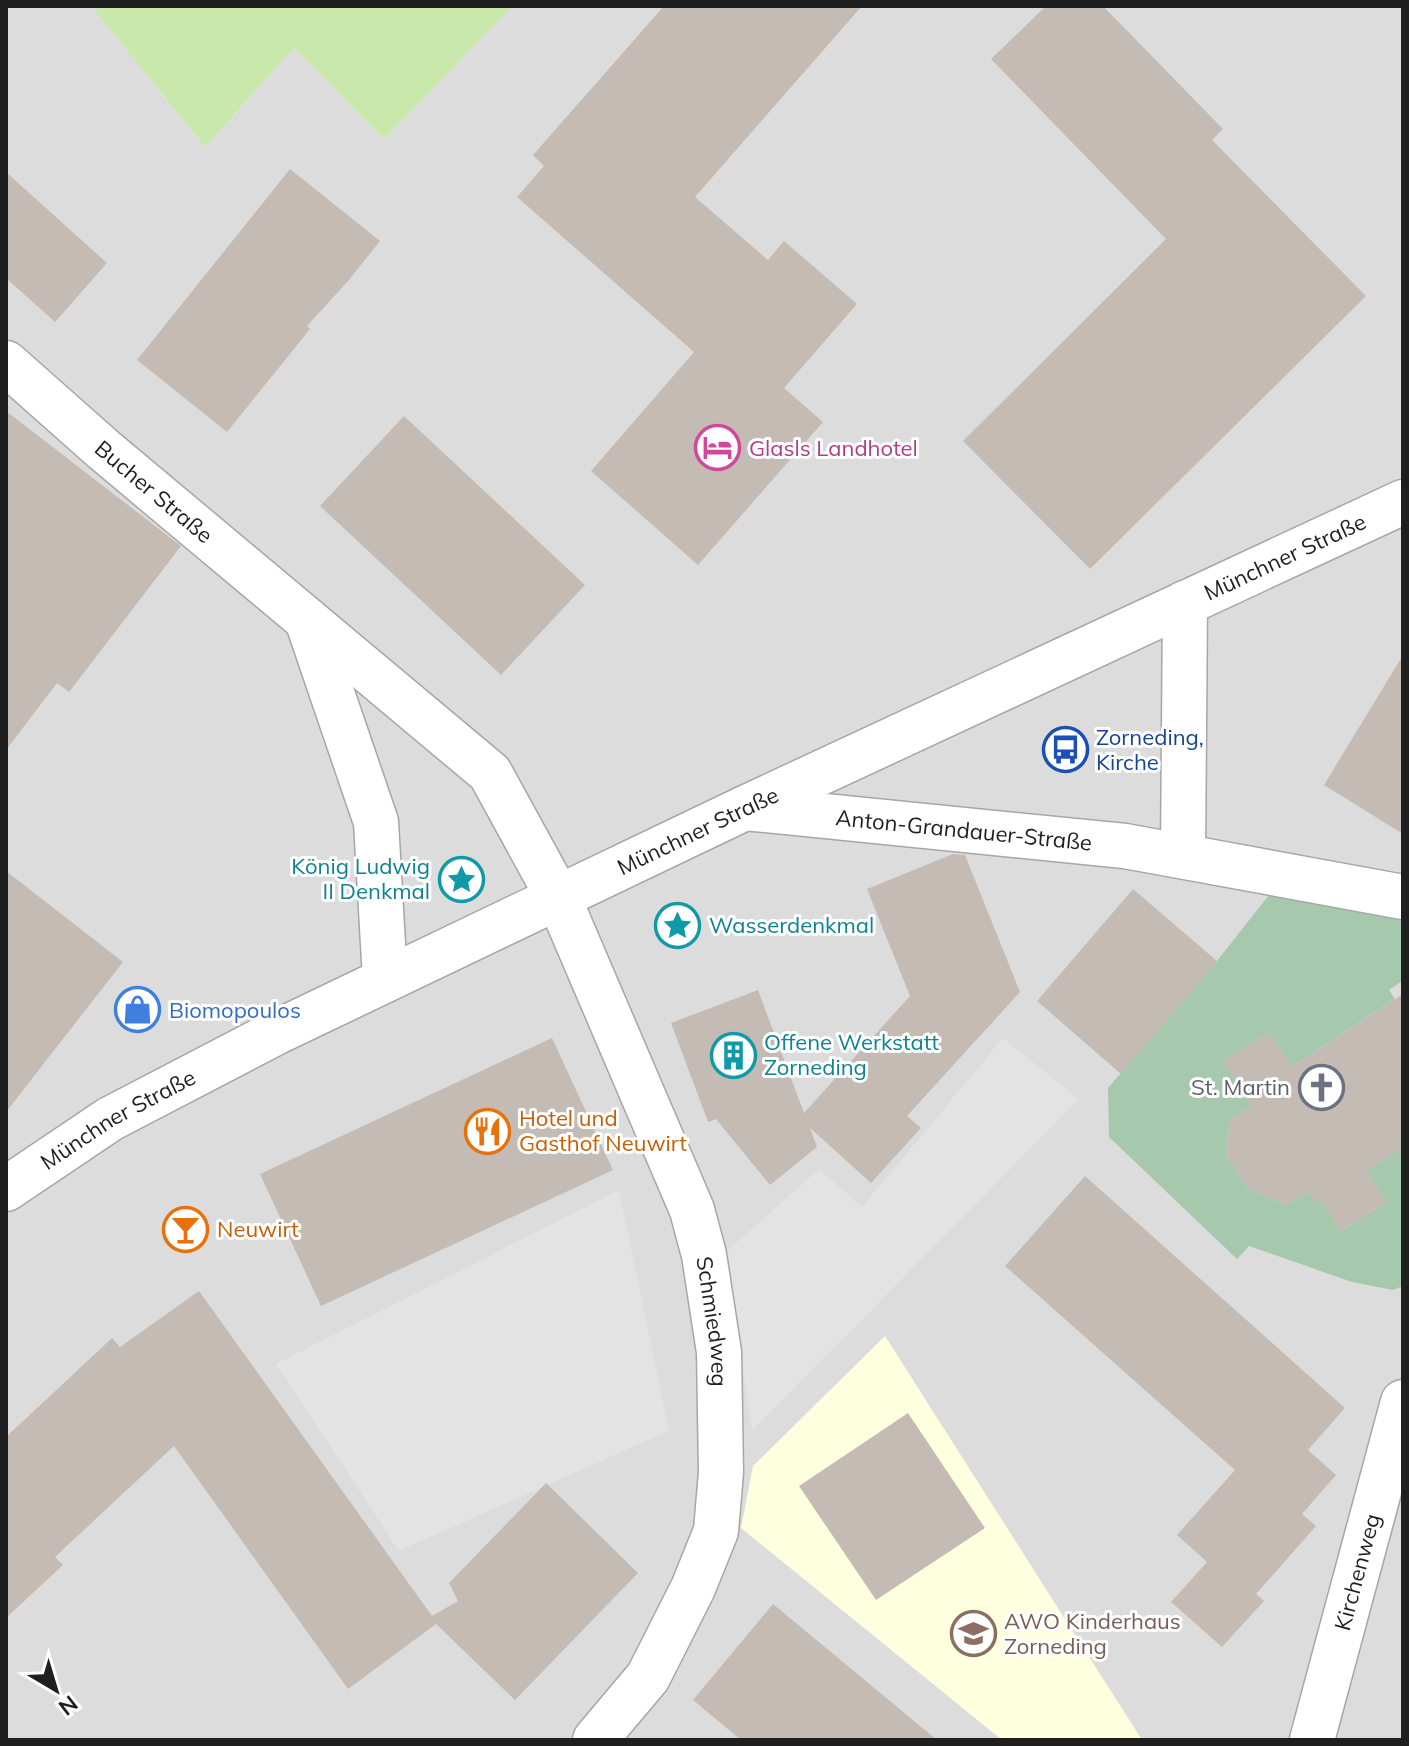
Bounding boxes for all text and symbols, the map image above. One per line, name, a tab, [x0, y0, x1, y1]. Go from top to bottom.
hotel icon: Glasls Landhotel	[694, 424, 742, 472]
street label: Bucher Straße	[89, 434, 219, 549]
place label: Glasls Landhotel	[749, 434, 918, 462]
street label: Münchner Straße	[1200, 507, 1370, 607]
place label: Zorneding, Kirche	[1096, 723, 1204, 776]
bus stop icon: Zorneding, Kirche	[1041, 726, 1089, 774]
street label: Münchner Straße	[613, 780, 783, 881]
street label: Anton-Grandauer-Straße	[834, 803, 1093, 857]
place label: König Ludwig II Denkmal	[291, 852, 430, 905]
place icon: König Ludwig II Denkmal	[437, 855, 485, 903]
place icon: Wasserdenkmal	[654, 901, 702, 949]
place label: Wasserdenkmal	[709, 911, 874, 939]
shop icon: Biomopoulos	[114, 986, 162, 1034]
place label: Biomopoulos	[169, 996, 301, 1024]
place label: Offene Werkstatt Zorneding	[764, 1028, 939, 1081]
building icon: Offene Werkstatt Zorneding	[709, 1031, 757, 1079]
street label: Münchner Straße	[35, 1063, 200, 1176]
church icon: St. Martin	[1297, 1063, 1345, 1111]
place label: St. Martin	[1191, 1073, 1290, 1101]
place label: Hotel und Gasthof Neuwirt	[519, 1104, 687, 1157]
restaurant icon: Hotel und Gasthof Neuwirt	[464, 1107, 512, 1155]
bar icon: Neuwirt	[162, 1205, 210, 1253]
place label: Neuwirt	[217, 1215, 299, 1243]
street label: Schmiedweg	[690, 1254, 734, 1387]
street label: Kirchenweg	[1328, 1510, 1386, 1633]
place label: AWO Kinderhaus Zorneding	[1004, 1607, 1181, 1660]
school or university icon: AWO Kinderhaus Zorneding	[949, 1610, 997, 1658]
north arrow	[16, 1650, 96, 1730]
text: N	[53, 1690, 83, 1722]

